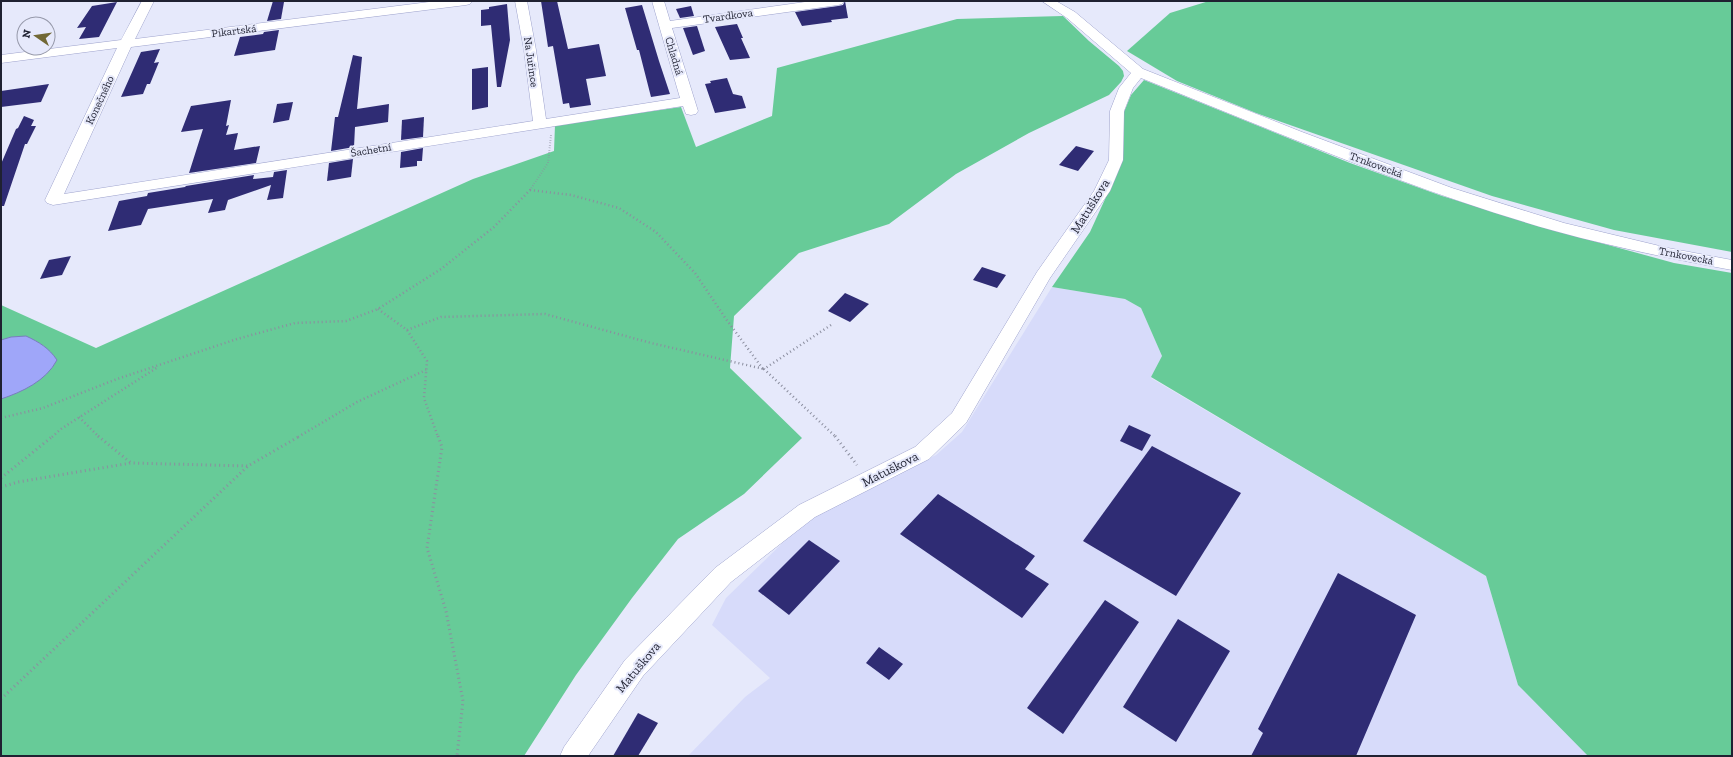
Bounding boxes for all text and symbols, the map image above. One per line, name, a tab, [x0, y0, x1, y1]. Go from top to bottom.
street label: Tvardkova	[702, 6, 754, 26]
north arrow	[16, 16, 56, 56]
street label: Pikartská	[211, 22, 258, 40]
text: N	[19, 28, 34, 39]
street label: Chladná	[662, 35, 686, 77]
street label: Na Juřince	[521, 36, 541, 88]
street label: Konečného	[83, 73, 117, 126]
street label: Šachetní	[350, 140, 392, 160]
street label: Trnkovecká	[1348, 149, 1405, 181]
street label: Matuškova	[1067, 175, 1113, 236]
street label: Trnkovecká	[1658, 244, 1715, 268]
street label: Matuškova	[859, 448, 921, 490]
street label: Matuškova	[613, 638, 664, 695]

